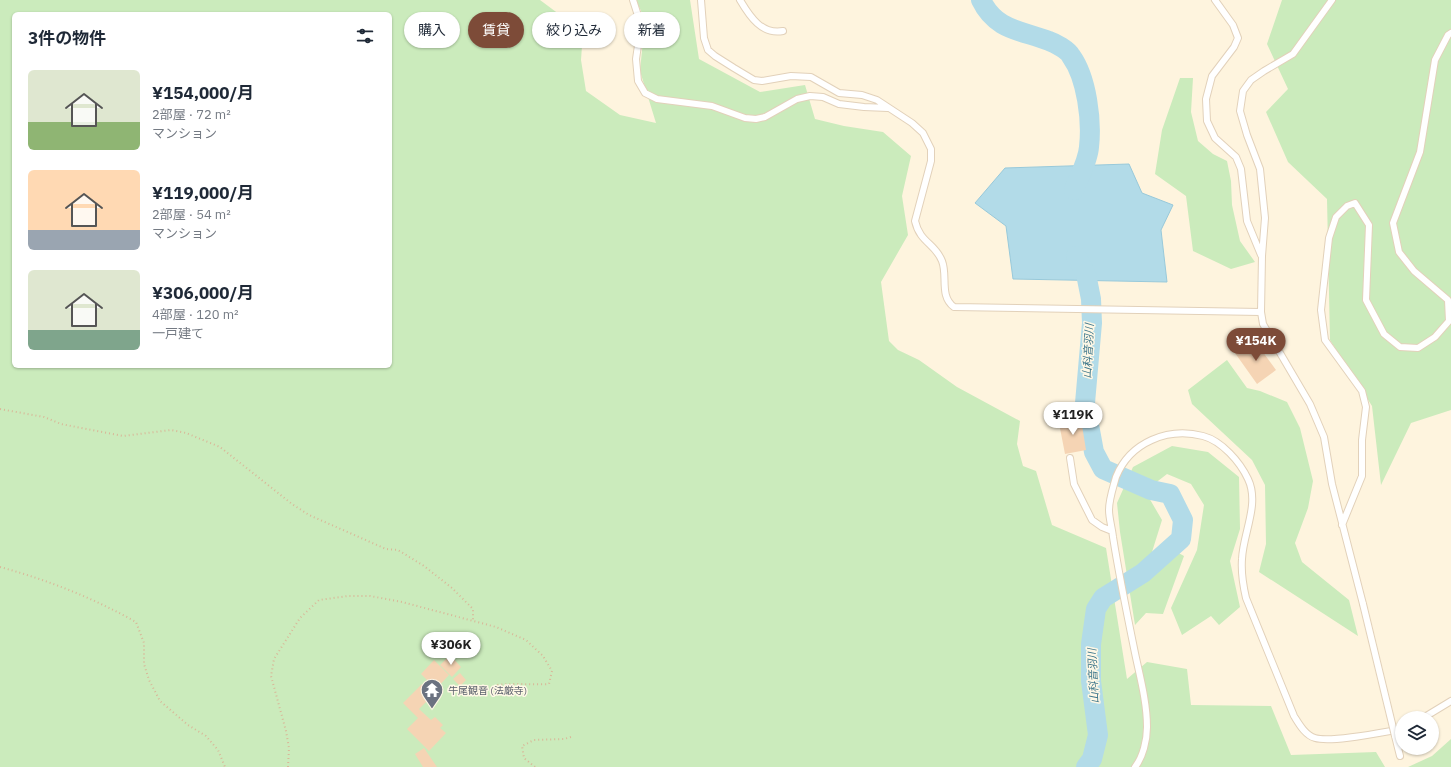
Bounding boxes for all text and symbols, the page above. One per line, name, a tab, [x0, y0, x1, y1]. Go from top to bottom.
chip: 購入	[404, 12, 460, 48]
chip: 賃貸	[468, 12, 524, 48]
chip: 絞り込み	[532, 12, 616, 48]
chip: 新着	[624, 12, 680, 48]
icon: filters	[354, 25, 376, 47]
text: 3件の物件	[28, 27, 106, 49]
text: ¥154,000/月	[152, 82, 254, 104]
icon: home	[60, 86, 108, 134]
text: 2部屋 · 72 m²	[152, 106, 231, 123]
text: マンション	[152, 125, 217, 142]
text: ¥119,000/月	[152, 182, 254, 204]
icon: home	[60, 186, 108, 234]
text: 2部屋 · 54 m²	[152, 206, 231, 223]
text: マンション	[152, 225, 217, 242]
text: ¥306,000/月	[152, 282, 254, 304]
icon: home	[60, 286, 108, 334]
text: 4部屋 · 120 m²	[152, 306, 239, 323]
water label: 山科音羽川	[1080, 322, 1096, 379]
text: 一戸建て	[152, 325, 204, 342]
pin: ¥154K	[1228, 328, 1284, 362]
text: ¥154K	[1236, 332, 1276, 349]
pin: ¥119K	[1045, 402, 1101, 436]
text: ¥119K	[1053, 406, 1093, 423]
pin: ¥306K	[423, 632, 479, 666]
text: ¥306K	[431, 636, 471, 653]
water label: 山科音羽川	[1085, 647, 1101, 704]
temple icon: 牛尾観音 (法厳寺)	[419, 677, 445, 710]
place label: 牛尾観音 (法厳寺)	[448, 684, 527, 697]
map controls	[1395, 711, 1439, 755]
button: layers	[1395, 711, 1439, 755]

